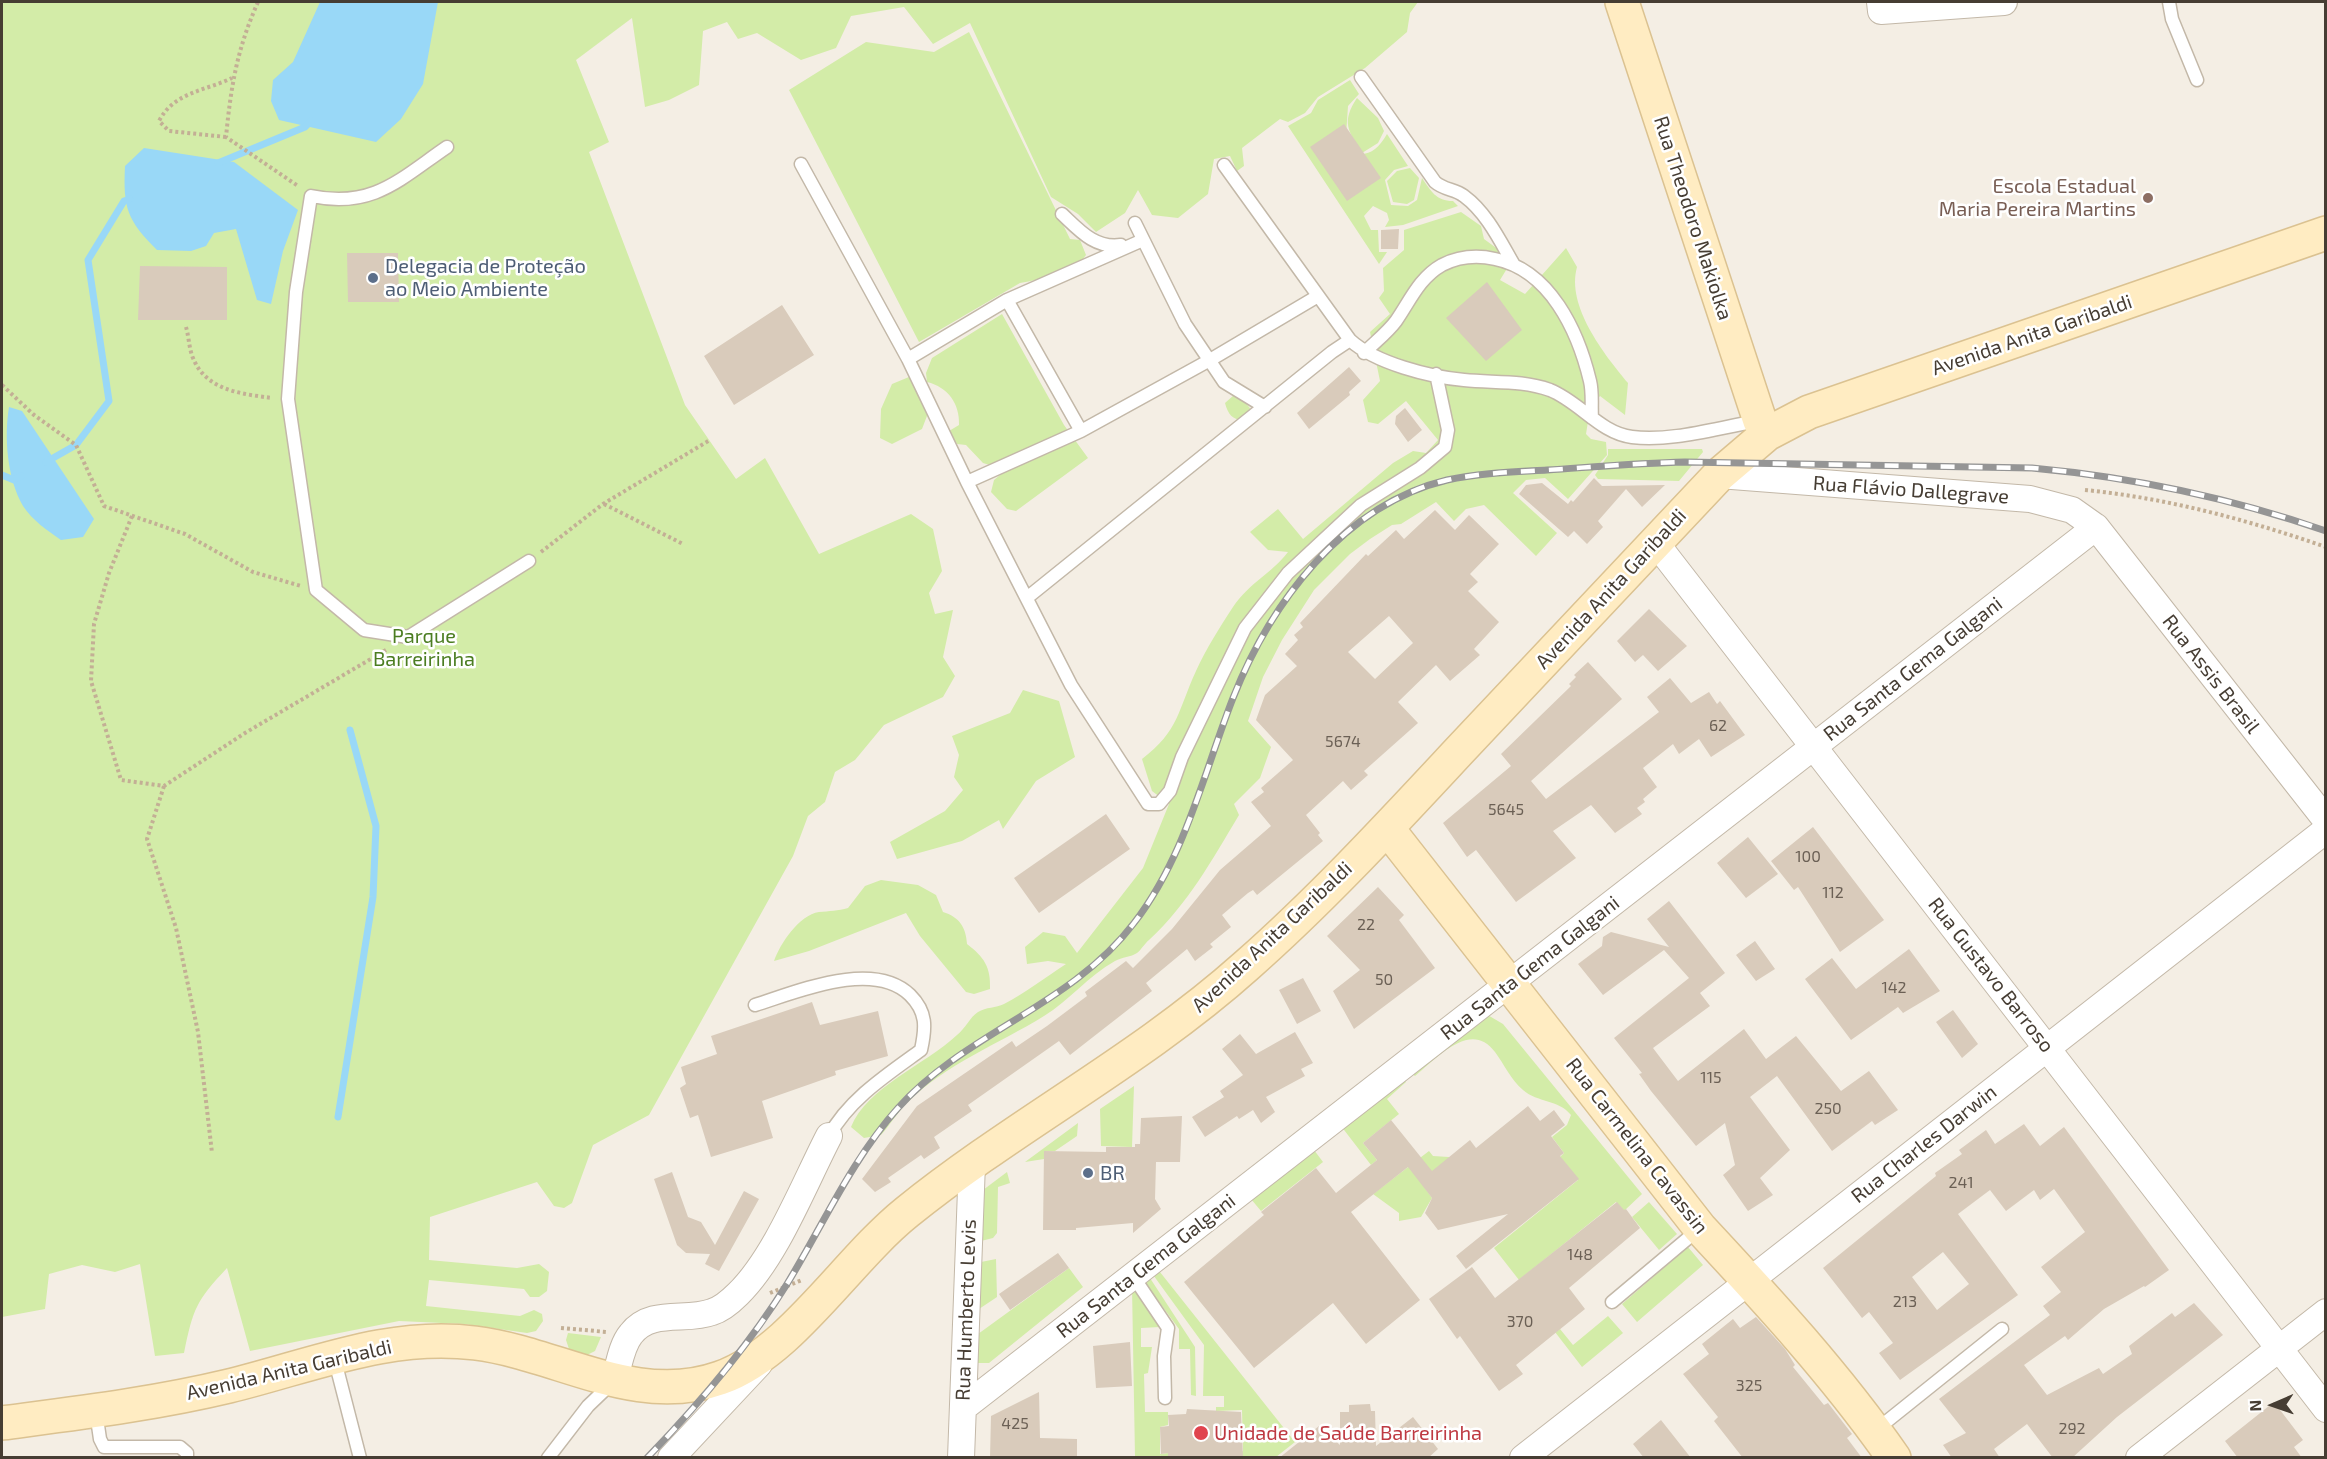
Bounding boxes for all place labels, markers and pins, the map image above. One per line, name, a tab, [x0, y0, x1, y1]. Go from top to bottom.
place label: Escola Estadual Maria Pereira Martins	[1939, 174, 2136, 221]
marker: Escola Estadual Maria Pereira Martins	[2141, 191, 2155, 205]
place label: Delegacia de Proteção ao Meio Ambiente	[385, 254, 586, 301]
marker: Delegacia de Proteção ao Meio Ambiente	[366, 271, 380, 285]
place label: BR	[1100, 1161, 1125, 1185]
marker: BR	[1081, 1166, 1095, 1180]
place label: Unidade de Saúde Barreirinha	[1214, 1421, 1482, 1445]
marker: Unidade de Saúde Barreirinha	[1192, 1424, 1210, 1442]

